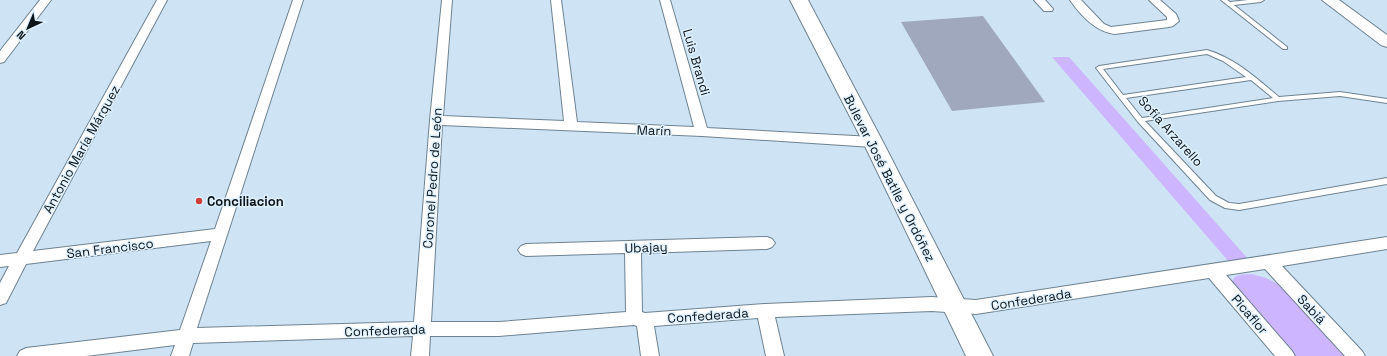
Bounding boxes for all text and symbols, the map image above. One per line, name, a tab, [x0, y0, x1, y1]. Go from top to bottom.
north arrow	[8, 8, 48, 48]
street label: Luis Brandi	[679, 27, 714, 97]
text: N	[14, 28, 29, 43]
street label: Antonio María Márquez	[39, 82, 124, 216]
street label: Bulevar José Batlle y Ordóñez	[840, 92, 939, 265]
street label: Sofía Arzarello	[1134, 92, 1207, 170]
street label: Coronel Pedro de León	[419, 107, 446, 249]
street label: Marín	[636, 121, 672, 140]
place label: Conciliacion	[207, 193, 284, 210]
marker: Conciliacion	[194, 196, 204, 206]
street label: San Francisco	[66, 235, 155, 262]
street label: Ubajay	[624, 238, 668, 257]
street label: Confederada	[990, 285, 1073, 314]
street label: Picaflor	[1228, 291, 1272, 338]
street label: Sabiá	[1294, 291, 1330, 328]
street label: Confederada	[667, 304, 750, 327]
street label: Confederada	[344, 321, 426, 340]

